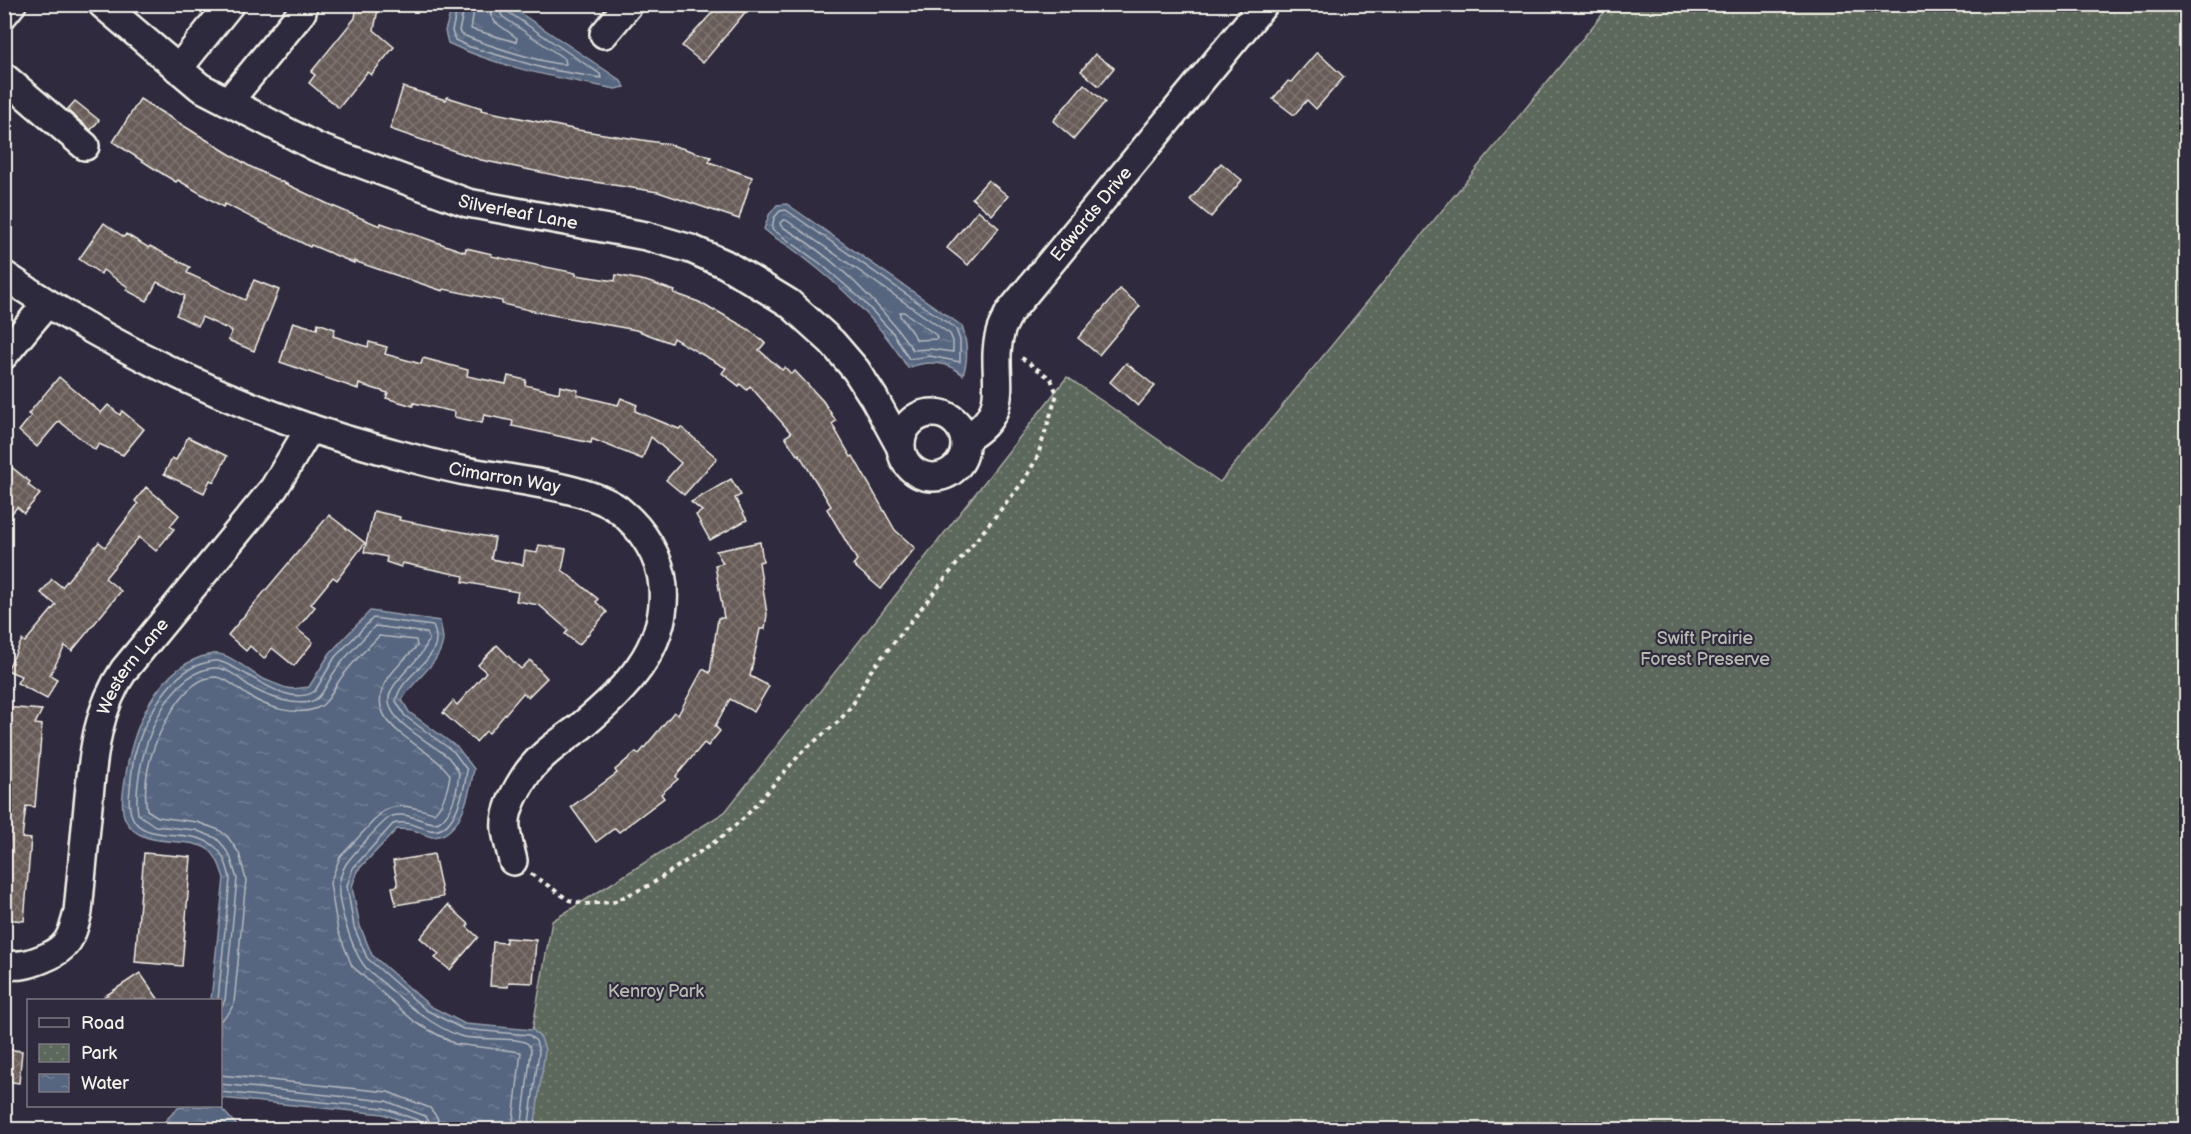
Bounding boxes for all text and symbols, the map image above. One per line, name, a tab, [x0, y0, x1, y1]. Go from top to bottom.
street label: Edwards Drive	[1046, 162, 1137, 266]
street label: Silverleaf Lane	[455, 190, 580, 234]
street label: Cimarron Way	[446, 458, 563, 498]
street label: Western Lane	[93, 614, 173, 718]
park label: Swift Prairie Forest Preserve	[1640, 628, 1770, 670]
park label: Kenroy Park	[608, 981, 704, 1002]
legend	[27, 999, 222, 1107]
text: Road	[81, 1013, 125, 1034]
text: Park	[81, 1043, 117, 1064]
text: Water	[81, 1073, 129, 1094]

